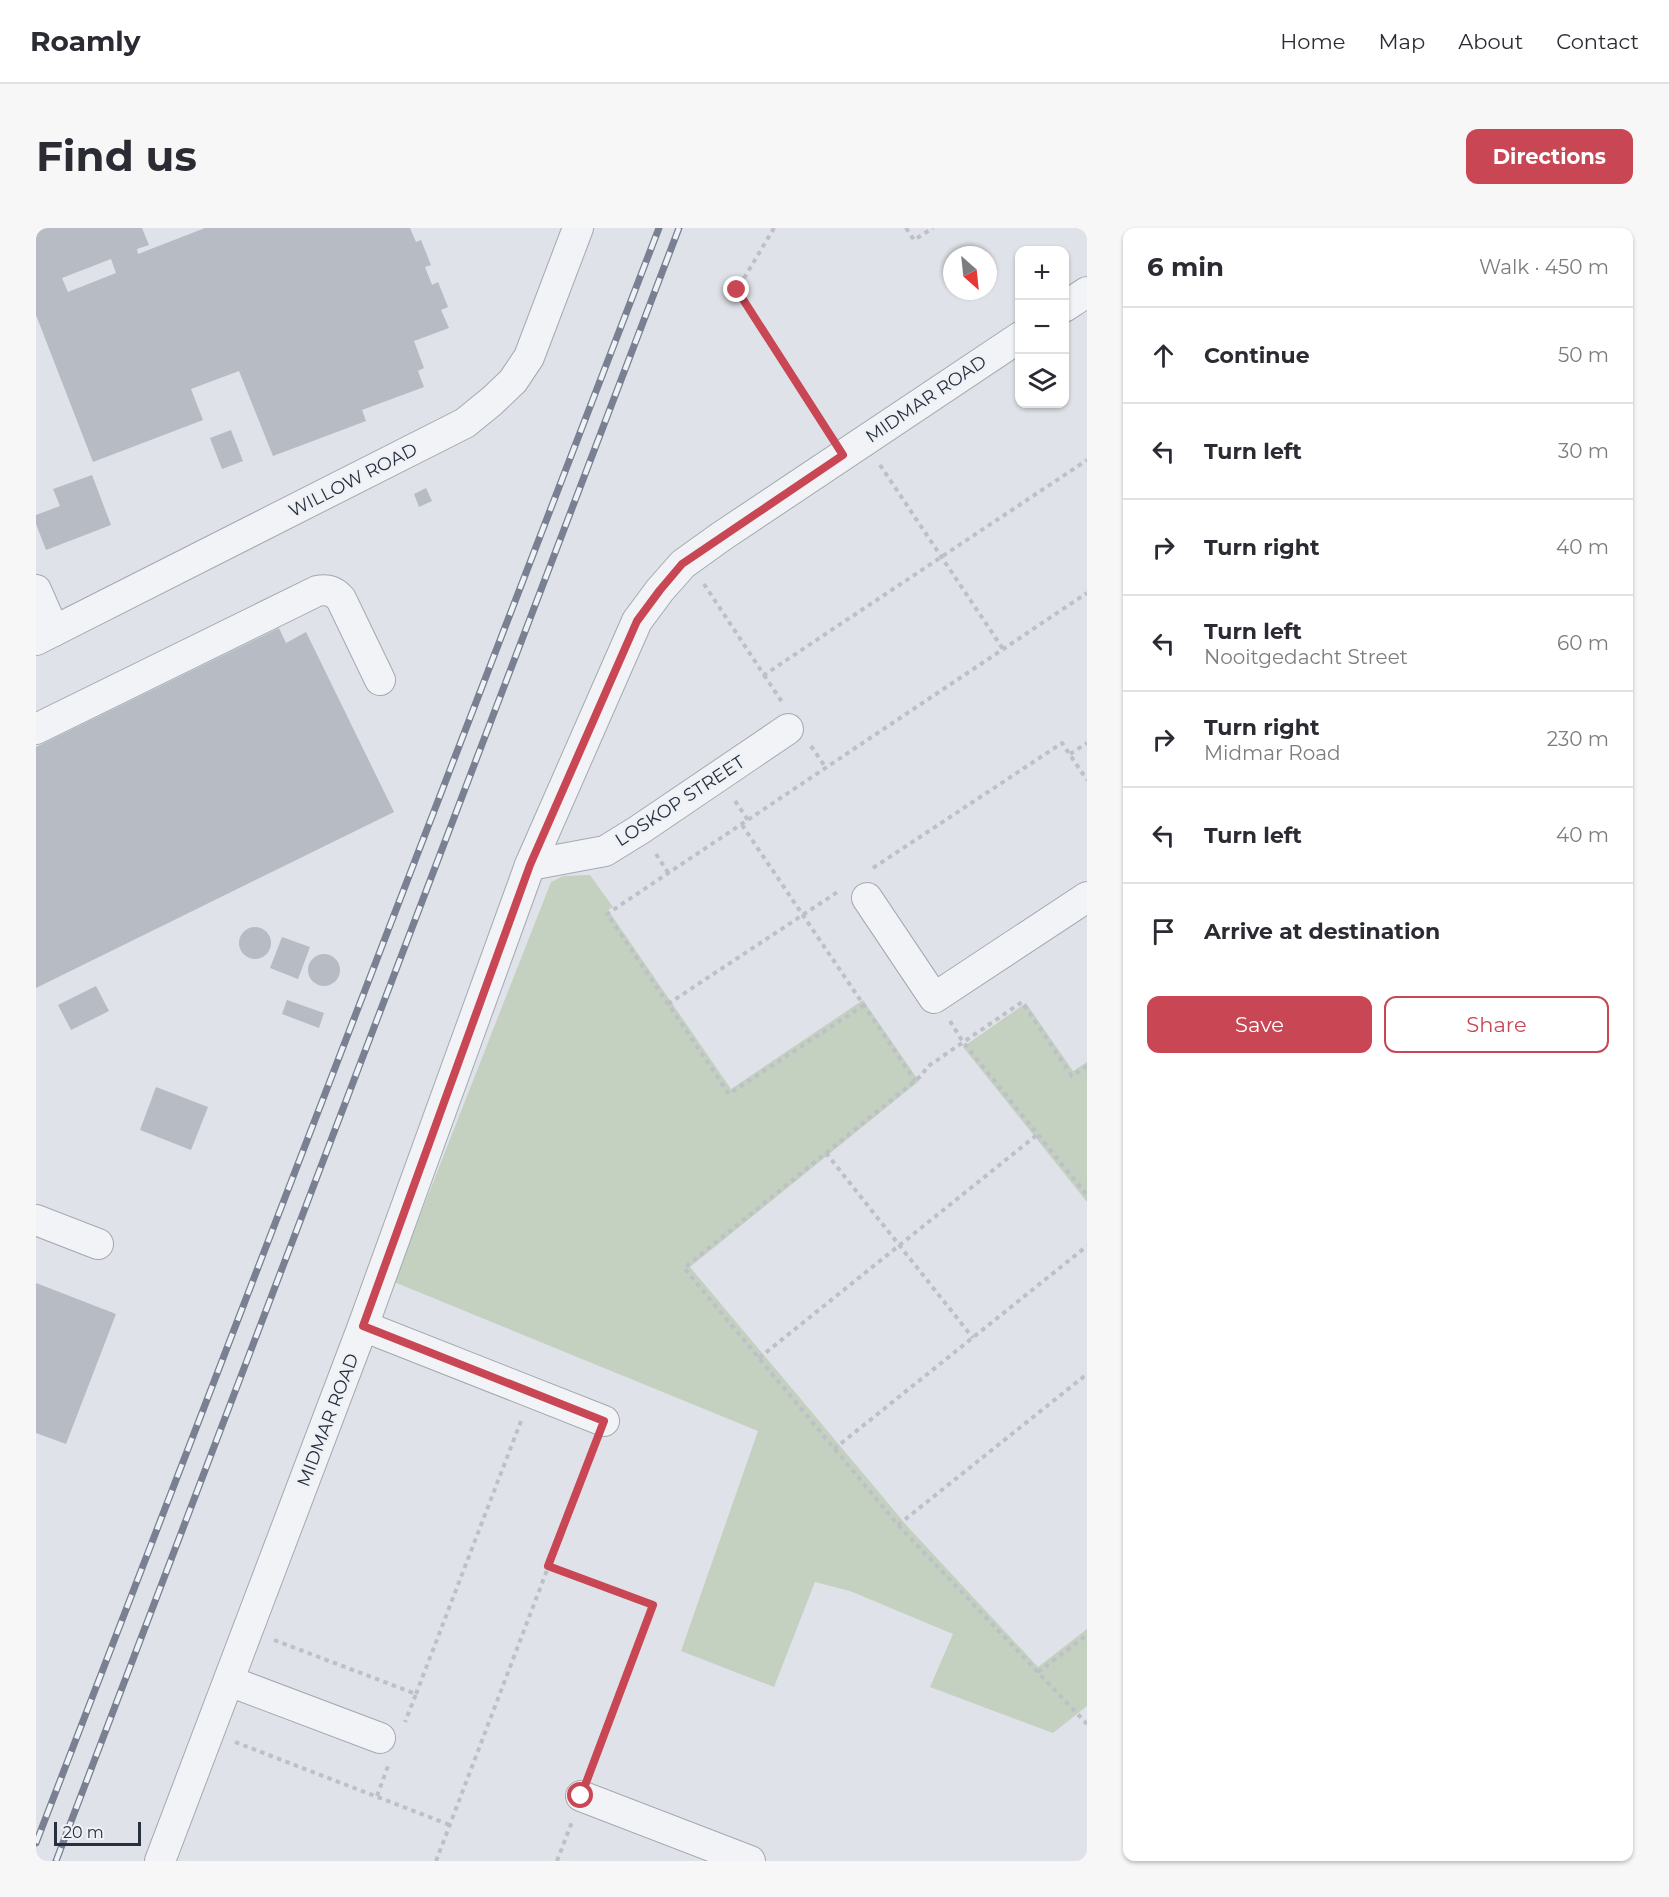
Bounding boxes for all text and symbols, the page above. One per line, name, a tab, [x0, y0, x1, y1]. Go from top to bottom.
text: Roamly	[30, 24, 140, 58]
text: Home	[1280, 29, 1345, 54]
text: Map	[1378, 29, 1425, 54]
text: About	[1458, 29, 1523, 54]
text: Contact	[1556, 29, 1639, 54]
button: Directions	[1466, 129, 1633, 184]
text: Find us	[36, 130, 197, 182]
north arrow	[943, 246, 997, 300]
map controls	[1015, 246, 1069, 408]
button: +	[1015, 246, 1069, 300]
text: 6 min	[1147, 251, 1224, 283]
text: Walk · 450 m	[1479, 255, 1609, 279]
route end	[723, 276, 749, 302]
button: −	[1015, 300, 1069, 354]
icon: ahead	[1147, 339, 1180, 372]
text: Continue	[1204, 342, 1310, 369]
text: 50 m	[1558, 343, 1609, 367]
street label: MIDMAR ROAD	[861, 350, 991, 448]
button: layers	[1015, 354, 1069, 408]
icon: left	[1147, 435, 1180, 468]
street label: WILLOW ROAD	[285, 438, 421, 522]
text: Turn left	[1204, 438, 1302, 465]
text: 30 m	[1558, 439, 1609, 463]
icon: right	[1147, 531, 1180, 564]
text: Turn right	[1204, 534, 1319, 561]
text: 40 m	[1556, 535, 1609, 559]
text: Turn left	[1204, 618, 1302, 645]
icon: left	[1147, 627, 1180, 660]
text: 60 m	[1557, 631, 1609, 655]
text: Nooitgedacht Street	[1204, 645, 1408, 669]
text: Turn right	[1204, 714, 1319, 741]
icon: right	[1147, 723, 1180, 756]
text: 230 m	[1547, 727, 1609, 751]
text: Midmar Road	[1204, 741, 1341, 765]
street label: LOSKOP STREET	[611, 751, 749, 851]
icon: left	[1147, 819, 1180, 852]
text: Turn left	[1204, 822, 1302, 849]
text: 40 m	[1556, 823, 1609, 847]
icon: arrive	[1147, 915, 1180, 948]
text: Arrive at destination	[1204, 918, 1440, 945]
button: Save	[1147, 996, 1372, 1053]
button: Share	[1384, 996, 1609, 1053]
street label: MIDMAR ROAD	[292, 1350, 364, 1490]
route start	[567, 1782, 593, 1808]
scale bar	[54, 1819, 141, 1846]
text: 20 m	[63, 1823, 104, 1842]

